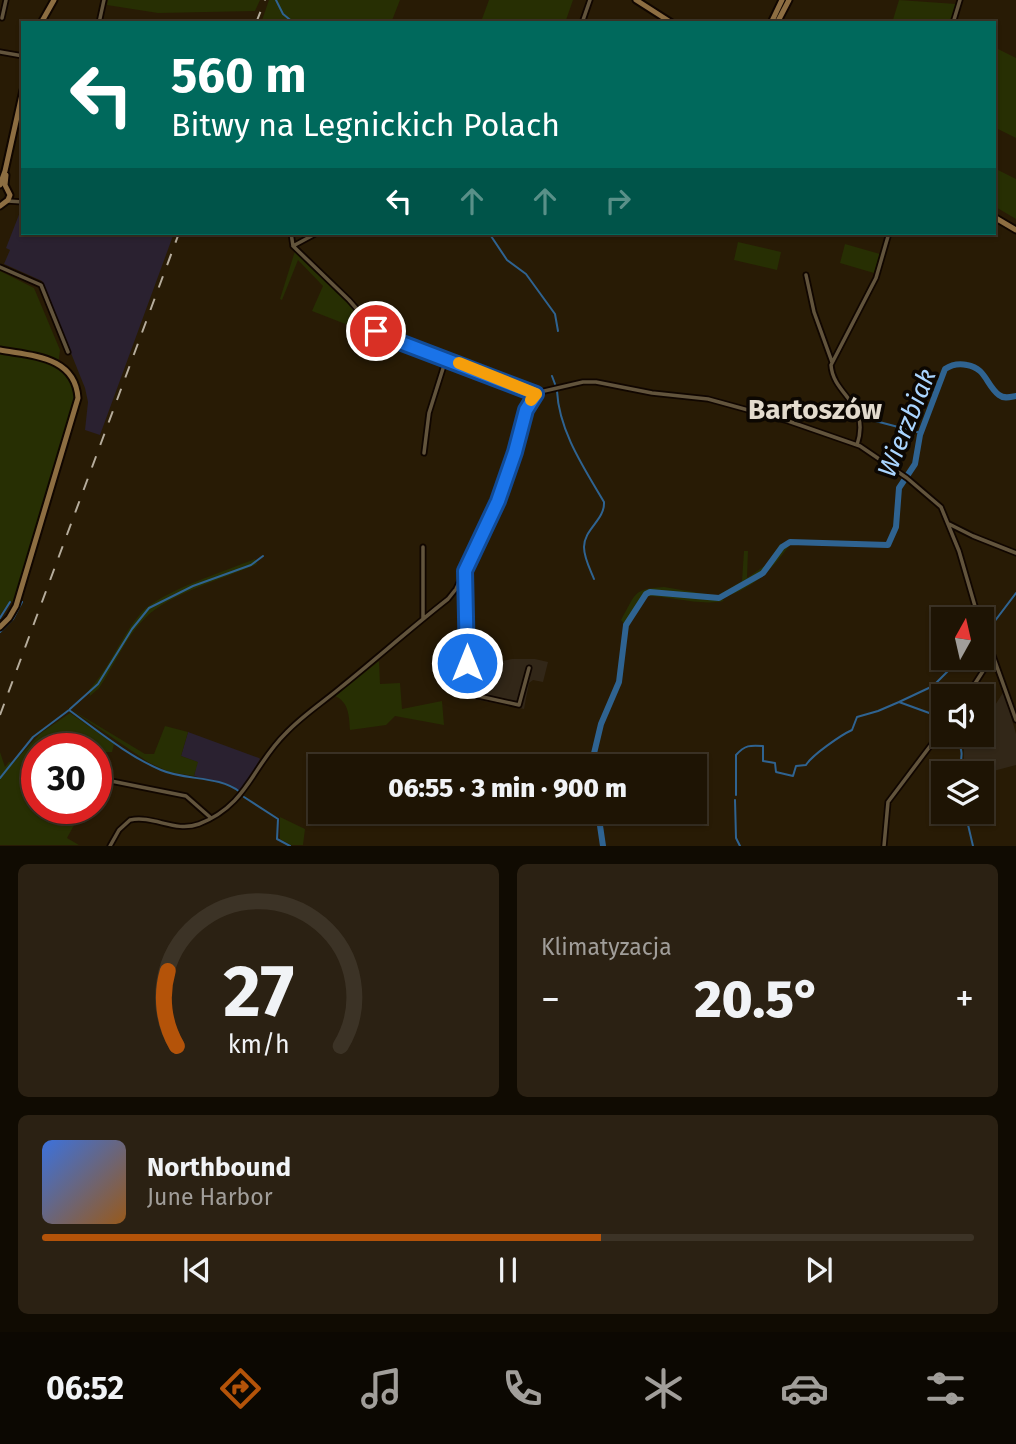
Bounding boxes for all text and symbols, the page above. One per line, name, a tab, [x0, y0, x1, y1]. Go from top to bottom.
text: 560 m	[171, 46, 307, 105]
icon: left	[56, 49, 147, 140]
text: Bitwy na Legnickich Polach	[171, 106, 560, 144]
icon: left	[380, 182, 418, 220]
icon: ahead	[453, 182, 491, 220]
icon: ahead	[526, 182, 564, 220]
icon: right	[599, 182, 637, 220]
pin	[346, 301, 406, 361]
icon: arrive	[357, 312, 395, 350]
water label: Wierzbiak	[871, 364, 943, 482]
district label: Bartoszów	[748, 393, 882, 426]
north arrow	[931, 607, 994, 670]
map controls	[931, 607, 994, 824]
position arrow	[430, 626, 504, 700]
button: sound	[931, 684, 994, 747]
speed limit sign: 30	[21, 733, 112, 824]
button: layers	[931, 761, 994, 824]
text: 06:55 · 3 min · 900 m	[388, 773, 627, 804]
text: Klimatyzacja	[541, 933, 672, 961]
text: 27	[223, 949, 294, 1036]
text: 20.5°	[695, 968, 821, 1031]
text: −	[541, 976, 560, 1022]
text: +	[955, 976, 974, 1022]
text: km/h	[228, 1030, 289, 1060]
text: Northbound	[147, 1152, 291, 1183]
text: June Harbor	[147, 1183, 273, 1211]
icon: previous	[178, 1251, 216, 1289]
icon: pause	[489, 1251, 527, 1289]
icon: next	[800, 1251, 838, 1289]
icon: directions	[216, 1364, 265, 1413]
icon: music	[357, 1364, 406, 1413]
icon: phone	[498, 1364, 547, 1413]
icon: climate	[639, 1364, 688, 1413]
icon: car	[780, 1364, 829, 1413]
icon: filters	[921, 1364, 970, 1413]
text: 06:52	[46, 1369, 124, 1407]

